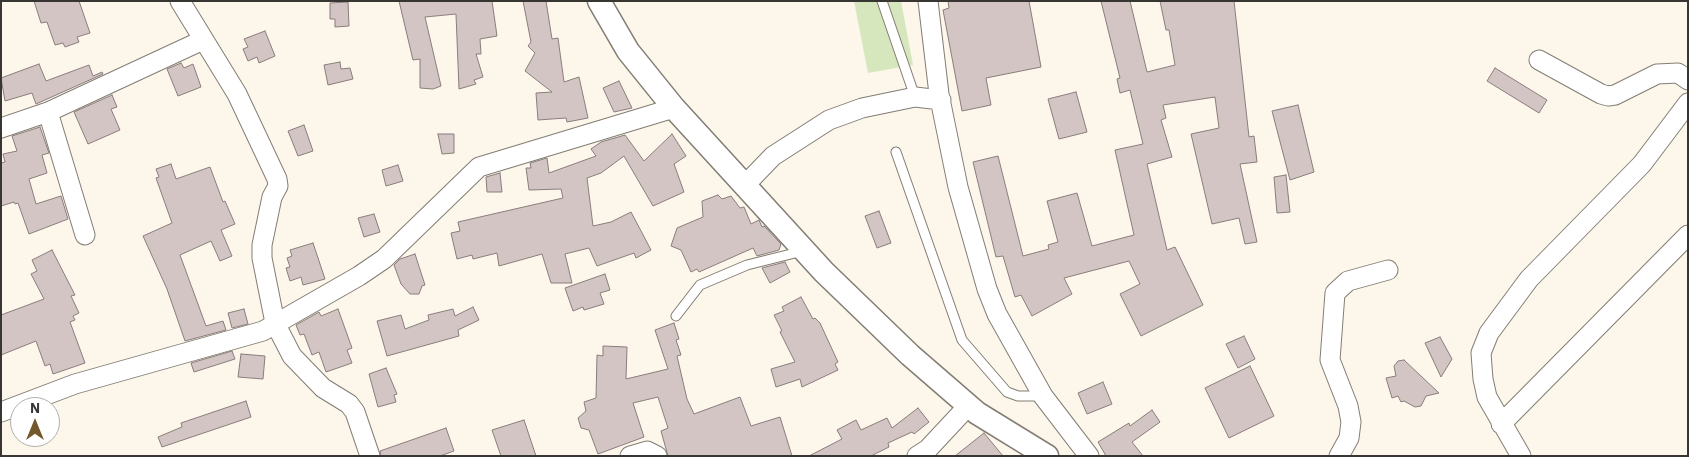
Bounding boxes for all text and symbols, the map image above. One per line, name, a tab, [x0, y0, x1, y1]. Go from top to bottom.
north arrow	[10, 397, 60, 447]
text: N	[30, 399, 40, 417]

